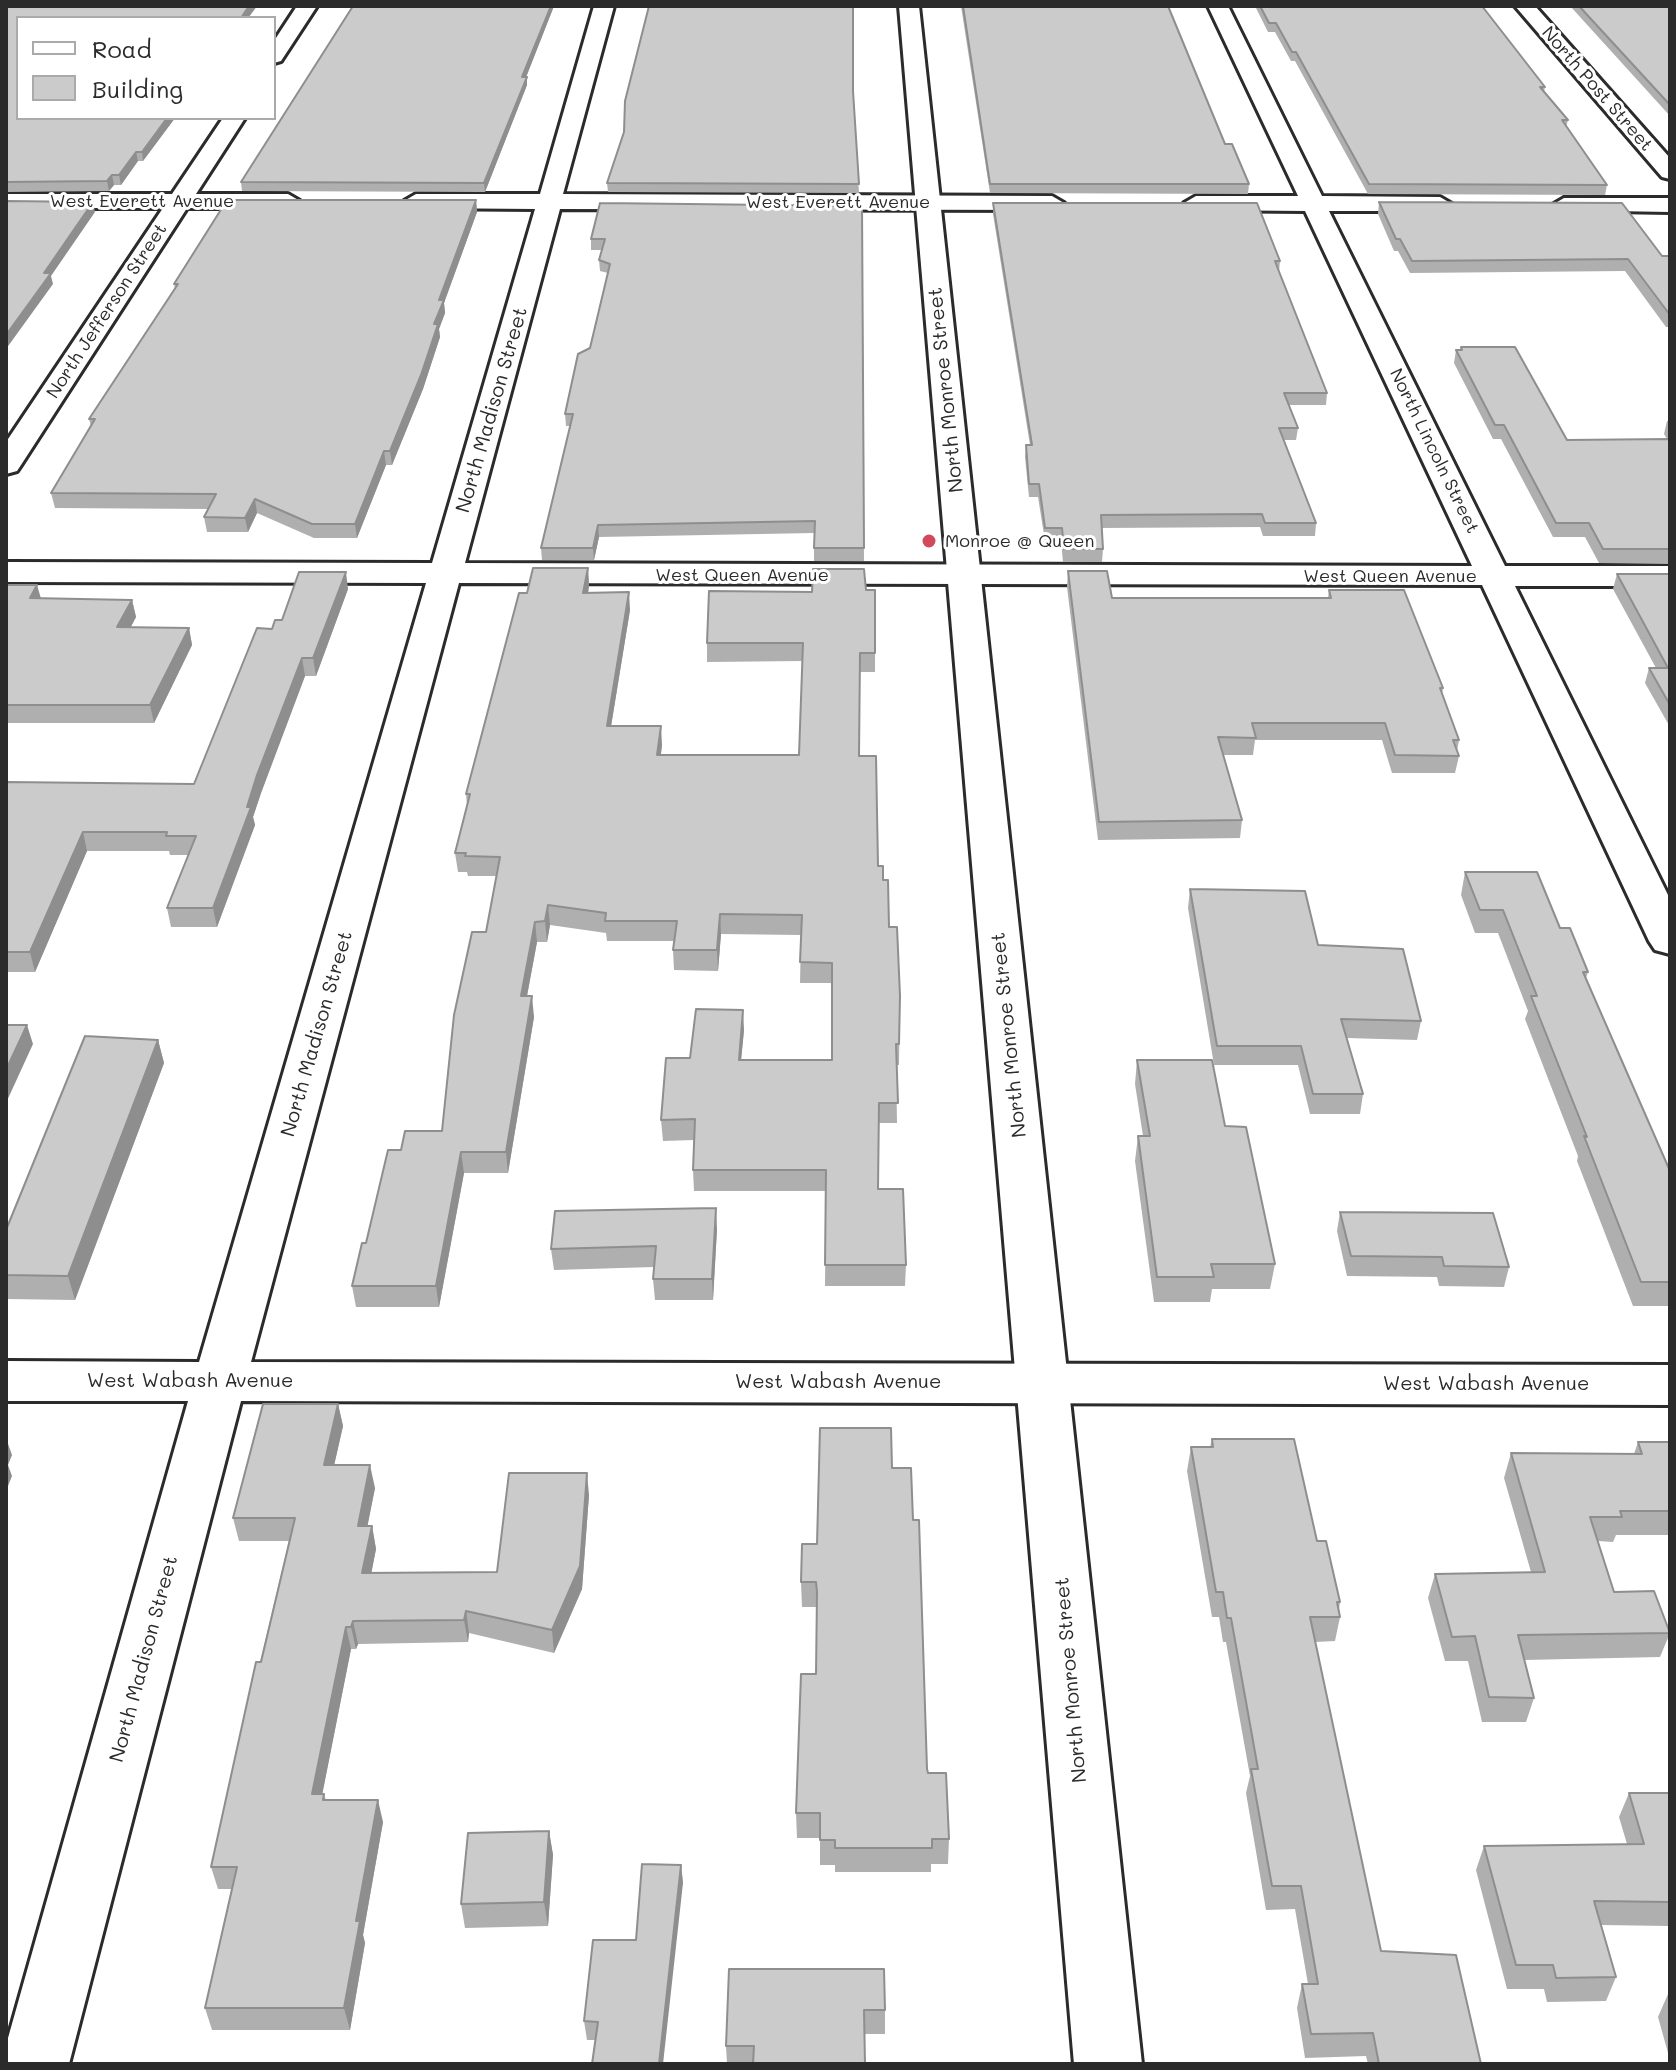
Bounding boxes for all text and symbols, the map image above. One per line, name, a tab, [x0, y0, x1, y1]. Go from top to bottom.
legend	[16, 16, 276, 120]
street label: North Post Street	[1537, 22, 1657, 156]
text: Road	[92, 33, 152, 64]
text: Building	[92, 73, 183, 104]
street label: West Everett Avenue	[50, 190, 234, 212]
street label: West Everett Avenue	[746, 191, 930, 213]
street label: North Jefferson Street	[42, 219, 172, 403]
street label: North Monroe Street	[923, 286, 969, 494]
street label: North Madison Street	[451, 304, 533, 516]
street label: North Lincoln Street	[1385, 365, 1483, 537]
place label: Monroe @ Queen	[945, 530, 1094, 552]
marker: Monroe @ Queen	[920, 532, 938, 550]
street label: West Queen Avenue	[655, 564, 829, 586]
street label: West Queen Avenue	[1303, 565, 1477, 587]
street label: North Madison Street	[276, 928, 358, 1140]
street label: North Monroe Street	[986, 931, 1032, 1139]
street label: West Wabash Avenue	[87, 1369, 293, 1393]
street label: West Wabash Avenue	[735, 1370, 941, 1394]
street label: West Wabash Avenue	[1383, 1372, 1589, 1396]
street label: North Madison Street	[105, 1553, 183, 1765]
street label: North Monroe Street	[1050, 1576, 1092, 1784]

